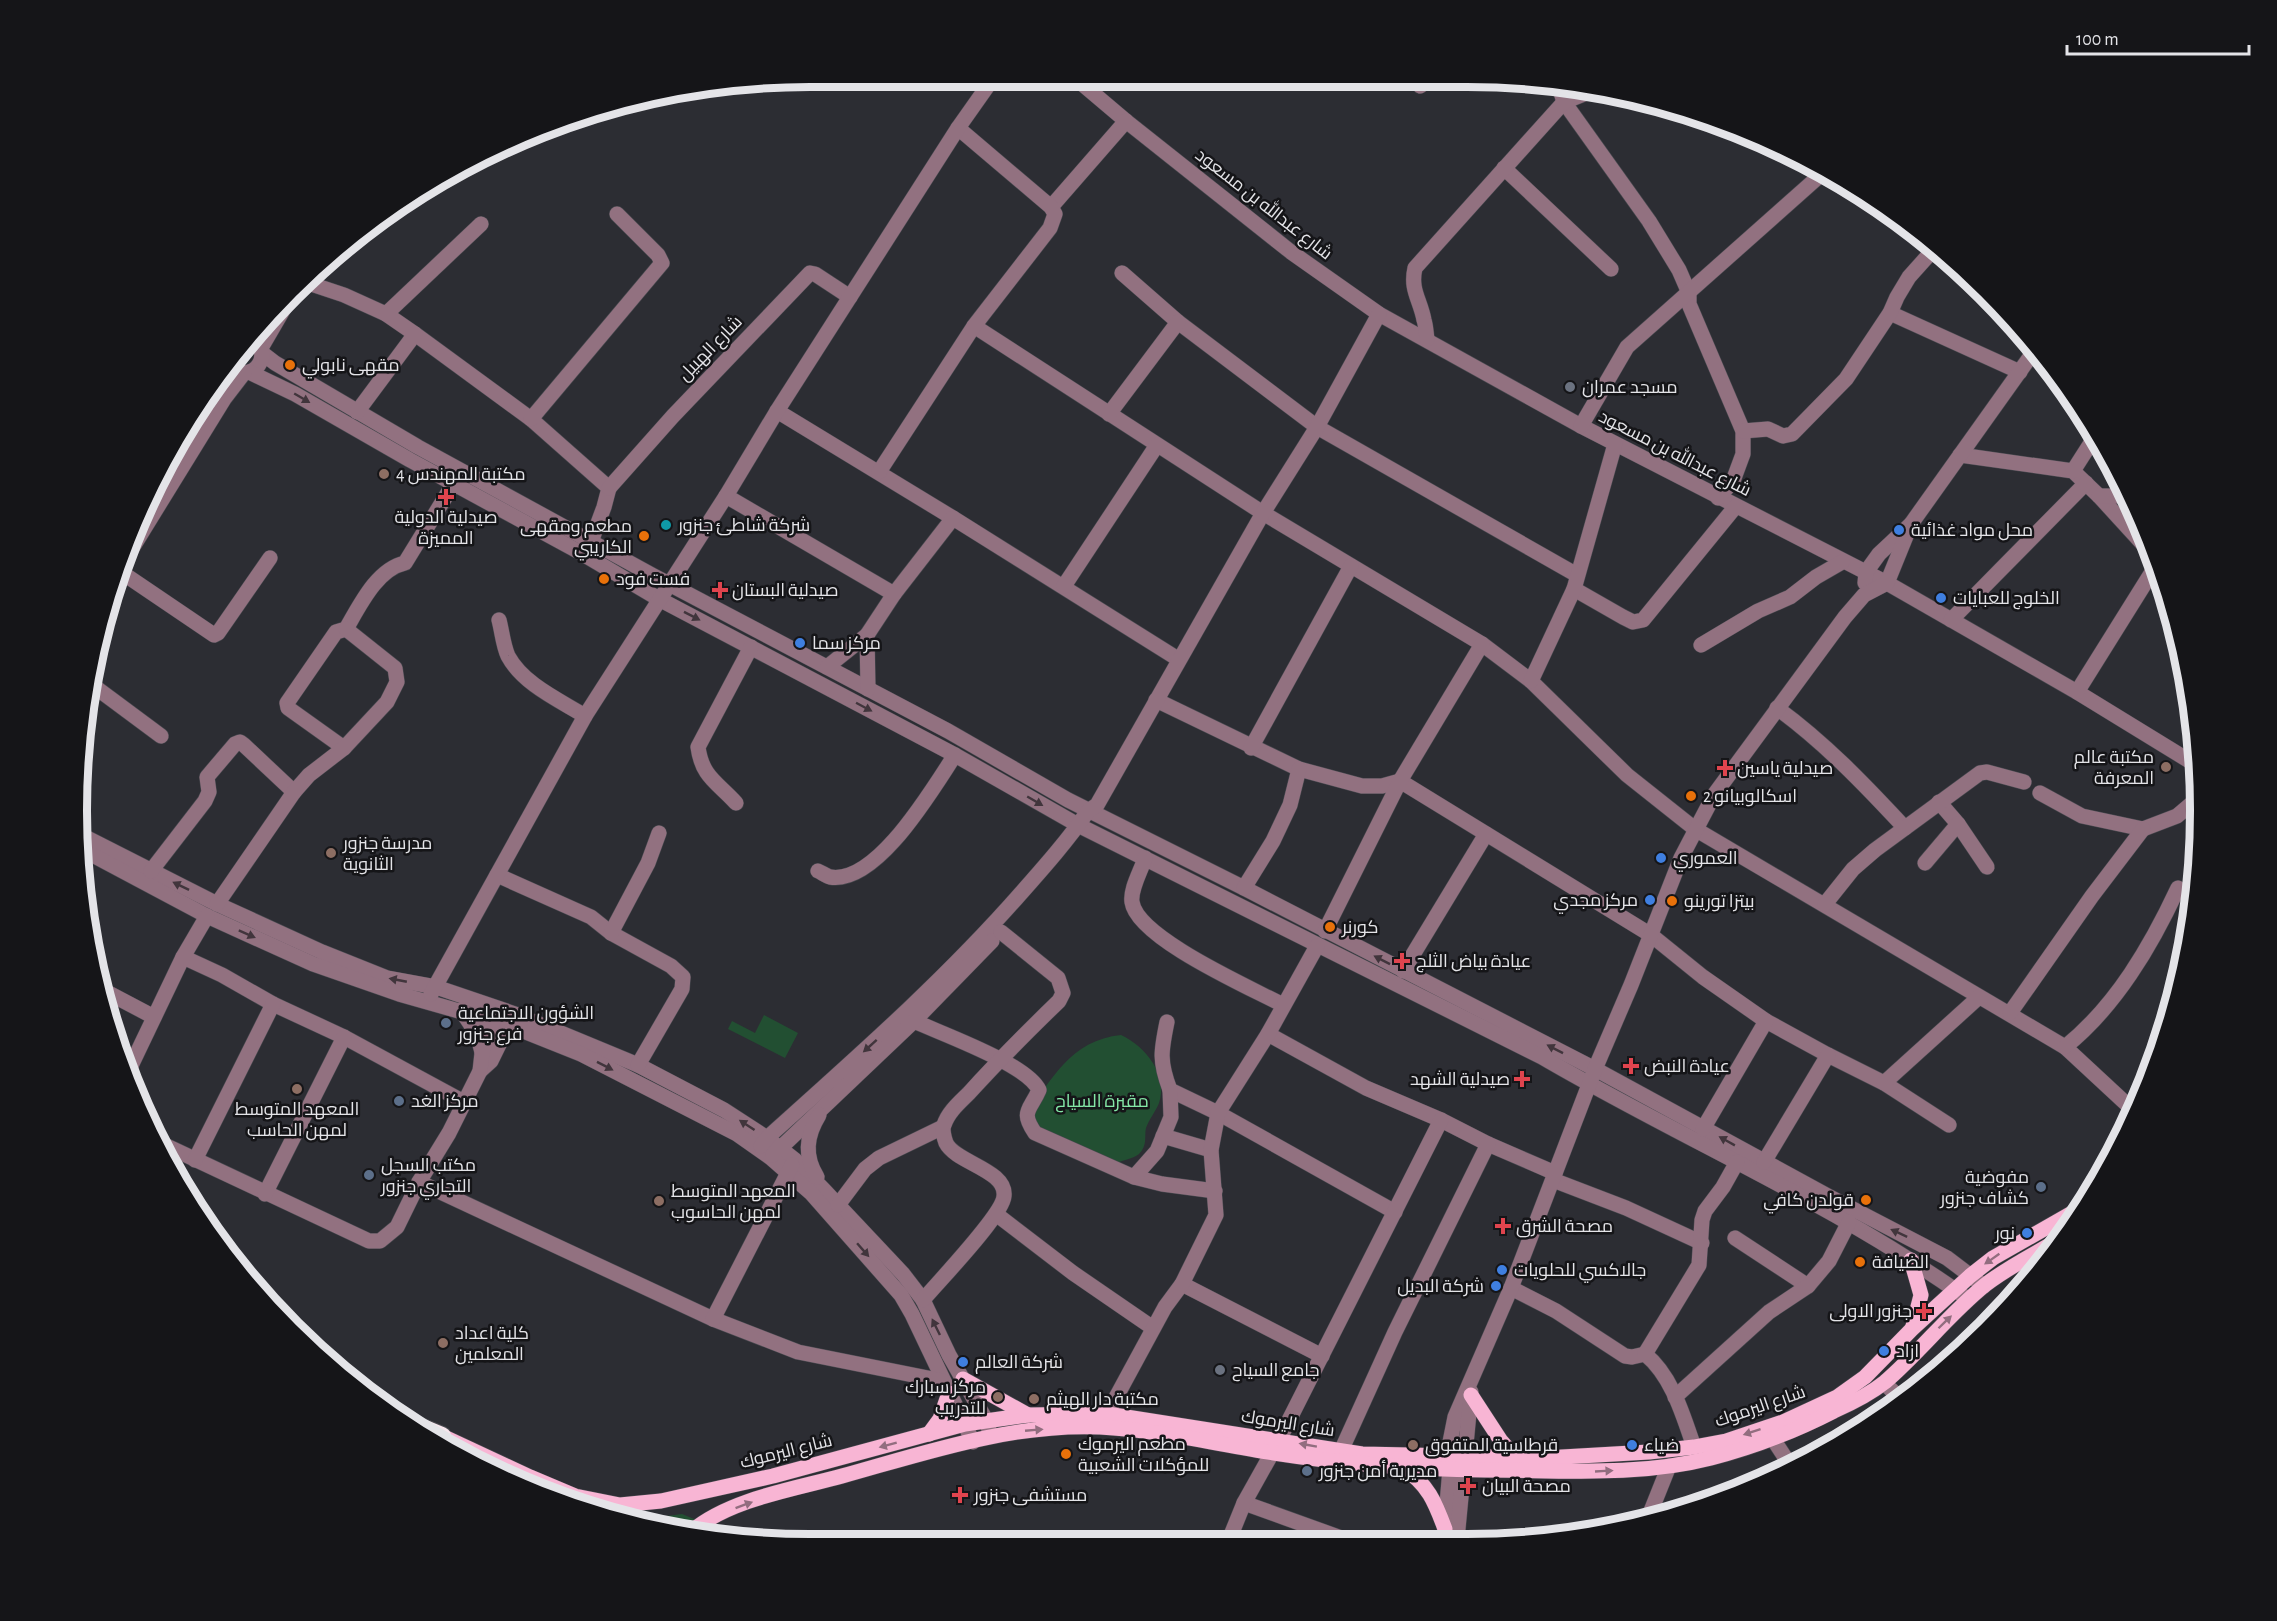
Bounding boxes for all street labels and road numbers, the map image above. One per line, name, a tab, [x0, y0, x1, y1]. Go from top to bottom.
street label: شارع عبدالله بن مسعود	[1190, 143, 1338, 265]
street label: شارع الهبيل	[675, 312, 747, 386]
street label: شارع عبدالله بن مسعود	[1595, 404, 1755, 502]
street label: شارع اليرموك	[1712, 1382, 1809, 1433]
street label: شارع اليرموك	[1240, 1407, 1336, 1442]
street label: شارع اليرموك	[738, 1431, 835, 1474]

